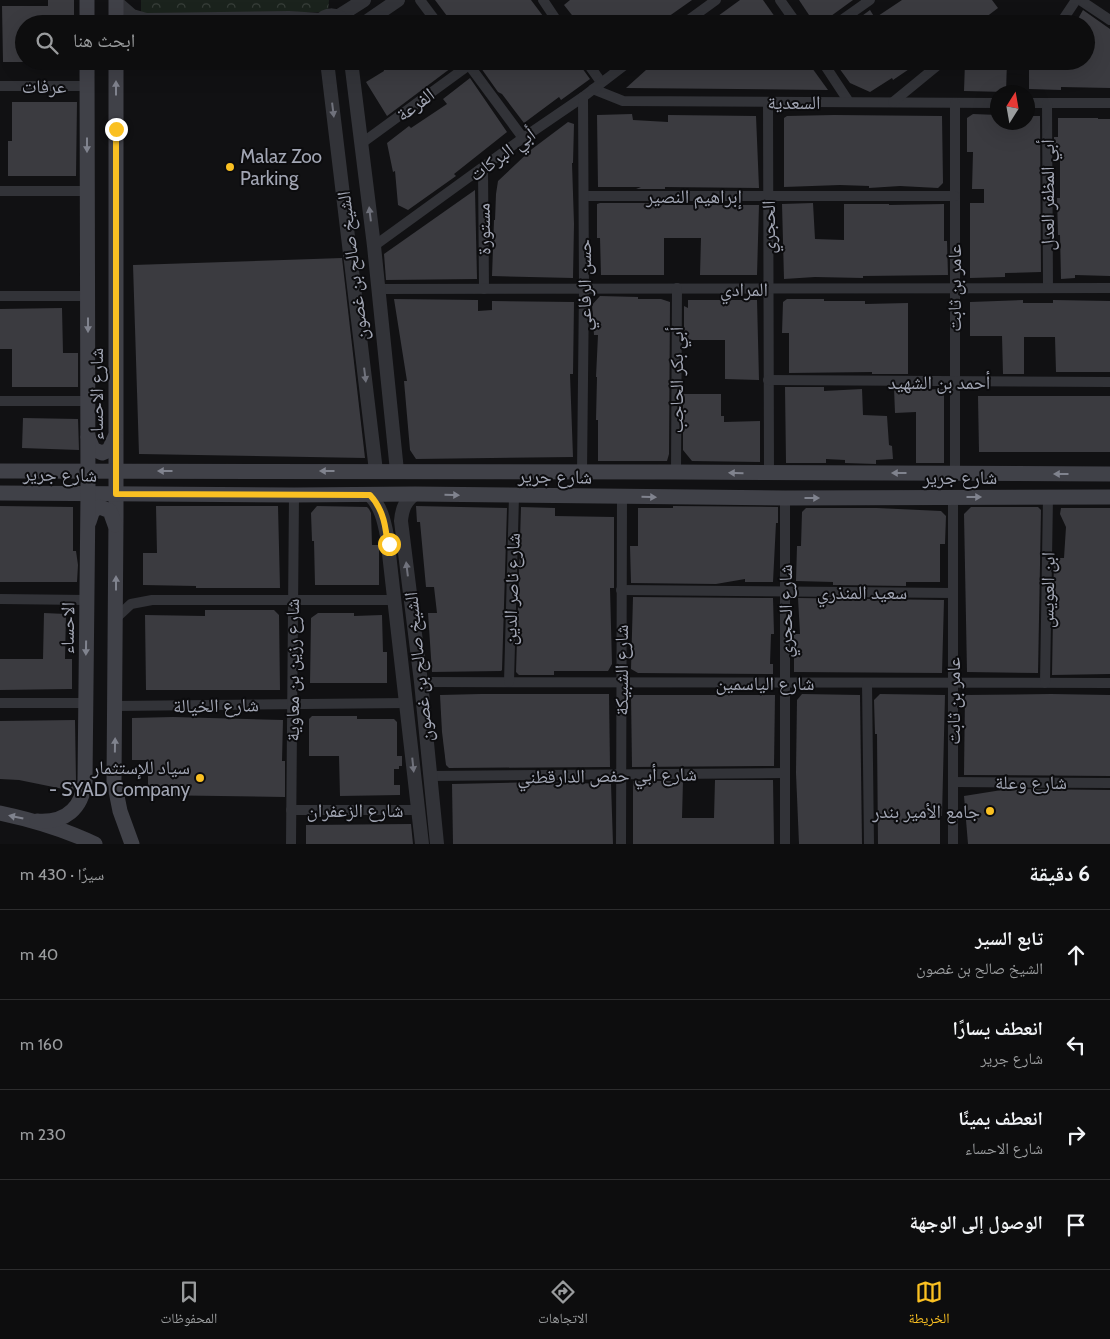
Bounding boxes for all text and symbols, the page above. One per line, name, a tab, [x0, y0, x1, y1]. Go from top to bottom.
search box	[15, 15, 1095, 70]
icon: search	[33, 29, 61, 57]
text: ابحث هنا	[73, 29, 135, 52]
street label: عرفات	[22, 75, 67, 98]
one-way arrow	[112, 80, 120, 96]
street label: الفرعة	[392, 83, 439, 126]
north arrow	[990, 85, 1035, 130]
street label: السعدية	[767, 91, 821, 114]
one-way arrow	[329, 102, 337, 118]
route end	[105, 118, 128, 141]
street label: أبي البركات	[465, 123, 542, 189]
one-way arrow	[83, 137, 91, 153]
street label: أبي المظفر العدل	[1036, 139, 1063, 251]
place label: Malaz Zoo Parking	[240, 145, 322, 190]
marker: Malaz Zoo Parking	[224, 161, 236, 173]
street label: إبراهيم النصير	[645, 185, 742, 210]
street label: الشيخ صالح بن غصون	[332, 190, 374, 342]
street label: الحجري	[757, 200, 784, 254]
street label: مستورة	[472, 203, 495, 255]
one-way arrow	[366, 206, 374, 222]
street label: حسن الرفاعي	[573, 239, 600, 331]
street label: عامر بن ثابت	[943, 244, 966, 332]
street label: المرادي	[720, 278, 768, 305]
one-way arrow	[84, 317, 92, 333]
street label: أبي بكر الحاجب	[665, 327, 692, 433]
street label: شارع الاحساء	[85, 348, 108, 440]
one-way arrow	[361, 368, 369, 384]
street label: أحمد بن الشهيد	[888, 371, 990, 394]
street label: شارع جرير	[22, 462, 97, 487]
street label: شارع جرير	[517, 464, 592, 489]
street label: شارع جرير	[922, 466, 997, 489]
one-way arrow	[157, 467, 173, 475]
one-way arrow	[319, 467, 335, 475]
one-way arrow	[728, 468, 744, 476]
one-way arrow	[891, 469, 907, 477]
one-way arrow	[1053, 470, 1069, 478]
one-way arrow	[444, 491, 460, 499]
one-way arrow	[642, 493, 658, 501]
one-way arrow	[967, 493, 983, 501]
one-way arrow	[804, 494, 820, 502]
street label: شارع ناصر الدين	[498, 532, 525, 646]
route start	[378, 533, 401, 556]
street label: ابن العويس	[1035, 552, 1060, 628]
one-way arrow	[403, 561, 411, 577]
street label: شارع الحجري	[774, 564, 801, 658]
one-way arrow	[112, 575, 120, 591]
street label: سعيد المنذري	[817, 581, 907, 608]
street label: الشيخ صالح بن غصون	[399, 591, 439, 743]
street label: شارع رزين بن معاوية	[281, 599, 304, 741]
street label: الاحساء	[56, 602, 79, 654]
street label: شارع الشبيكة	[610, 624, 633, 716]
one-way arrow	[82, 640, 90, 656]
street label: عامر بن ثابت	[942, 657, 965, 745]
street label: شارع الياسمين	[716, 672, 814, 695]
street label: شارع الخيالة	[173, 693, 259, 718]
one-way arrow	[111, 737, 119, 753]
place label: سياد للإستثمار - SYAD Company	[49, 756, 190, 801]
one-way arrow	[410, 757, 418, 773]
street label: شارع أبي حفص الدارقطني	[517, 762, 697, 792]
street label: شارع وعلة	[995, 771, 1067, 794]
marker: سياد للإستثمار - SYAD Company	[194, 772, 206, 784]
street label: شارع الزعفران	[307, 799, 403, 822]
place label: جامع الأمير بندر	[871, 800, 980, 824]
marker: جامع الأمير بندر	[984, 805, 996, 817]
one-way arrow	[7, 812, 23, 820]
text: 6 دقيقة	[1029, 861, 1090, 886]
text: سيرًا · 430 m	[20, 865, 104, 884]
text: تابع السير	[975, 927, 1043, 950]
icon: ahead	[1062, 941, 1090, 969]
text: 40 m	[20, 945, 58, 964]
text: الشيخ صالح بن غصون	[916, 959, 1043, 978]
text: انعطف يسارًا	[953, 1017, 1043, 1040]
icon: left	[1062, 1031, 1090, 1059]
text: 160 m	[20, 1035, 63, 1054]
text: شارع جرير	[980, 1049, 1043, 1068]
text: انعطف يمينًا	[958, 1107, 1043, 1130]
icon: right	[1062, 1121, 1090, 1149]
text: 230 m	[20, 1125, 66, 1144]
text: شارع الاحساء	[965, 1139, 1043, 1158]
text: الوصول إلى الوجهة	[910, 1211, 1043, 1234]
icon: arrive	[1062, 1211, 1090, 1239]
tab: المحفوظات	[160, 1278, 217, 1332]
tab: الاتجاهات	[538, 1278, 588, 1332]
tab: الخريطة	[908, 1278, 950, 1332]

